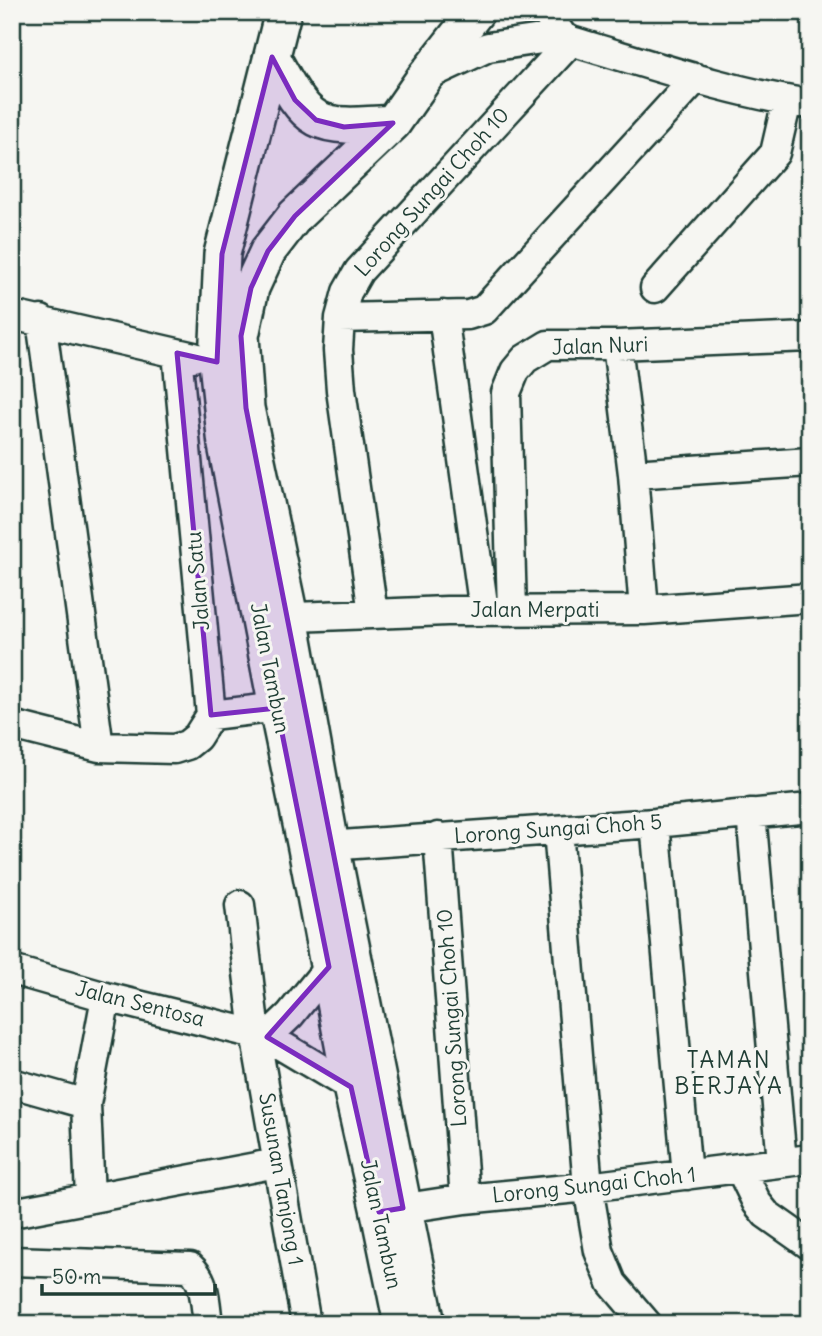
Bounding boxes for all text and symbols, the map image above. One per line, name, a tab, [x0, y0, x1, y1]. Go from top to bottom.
street label: Lorong Sungai Choh 10	[348, 101, 515, 282]
street label: Jalan Nuri	[551, 330, 649, 361]
street label: Jalan Satu	[180, 530, 215, 632]
street label: Jalan Merpati	[471, 596, 599, 623]
street label: Jalan Tambun	[245, 600, 296, 736]
street label: Lorong Sungai Choh 5	[453, 808, 663, 849]
street label: Lorong Sungai Choh 10	[430, 908, 473, 1128]
street label: Jalan Sentosa	[73, 974, 207, 1033]
district label: TAMAN BERJAYA	[674, 1045, 784, 1100]
street label: Susunan Tanjong 1	[253, 1091, 310, 1267]
street label: Jalan Tambun	[355, 1156, 408, 1292]
street label: Lorong Sungai Choh 1	[491, 1160, 697, 1209]
scale bar	[42, 1252, 215, 1296]
text: 50 m	[52, 1263, 101, 1290]

